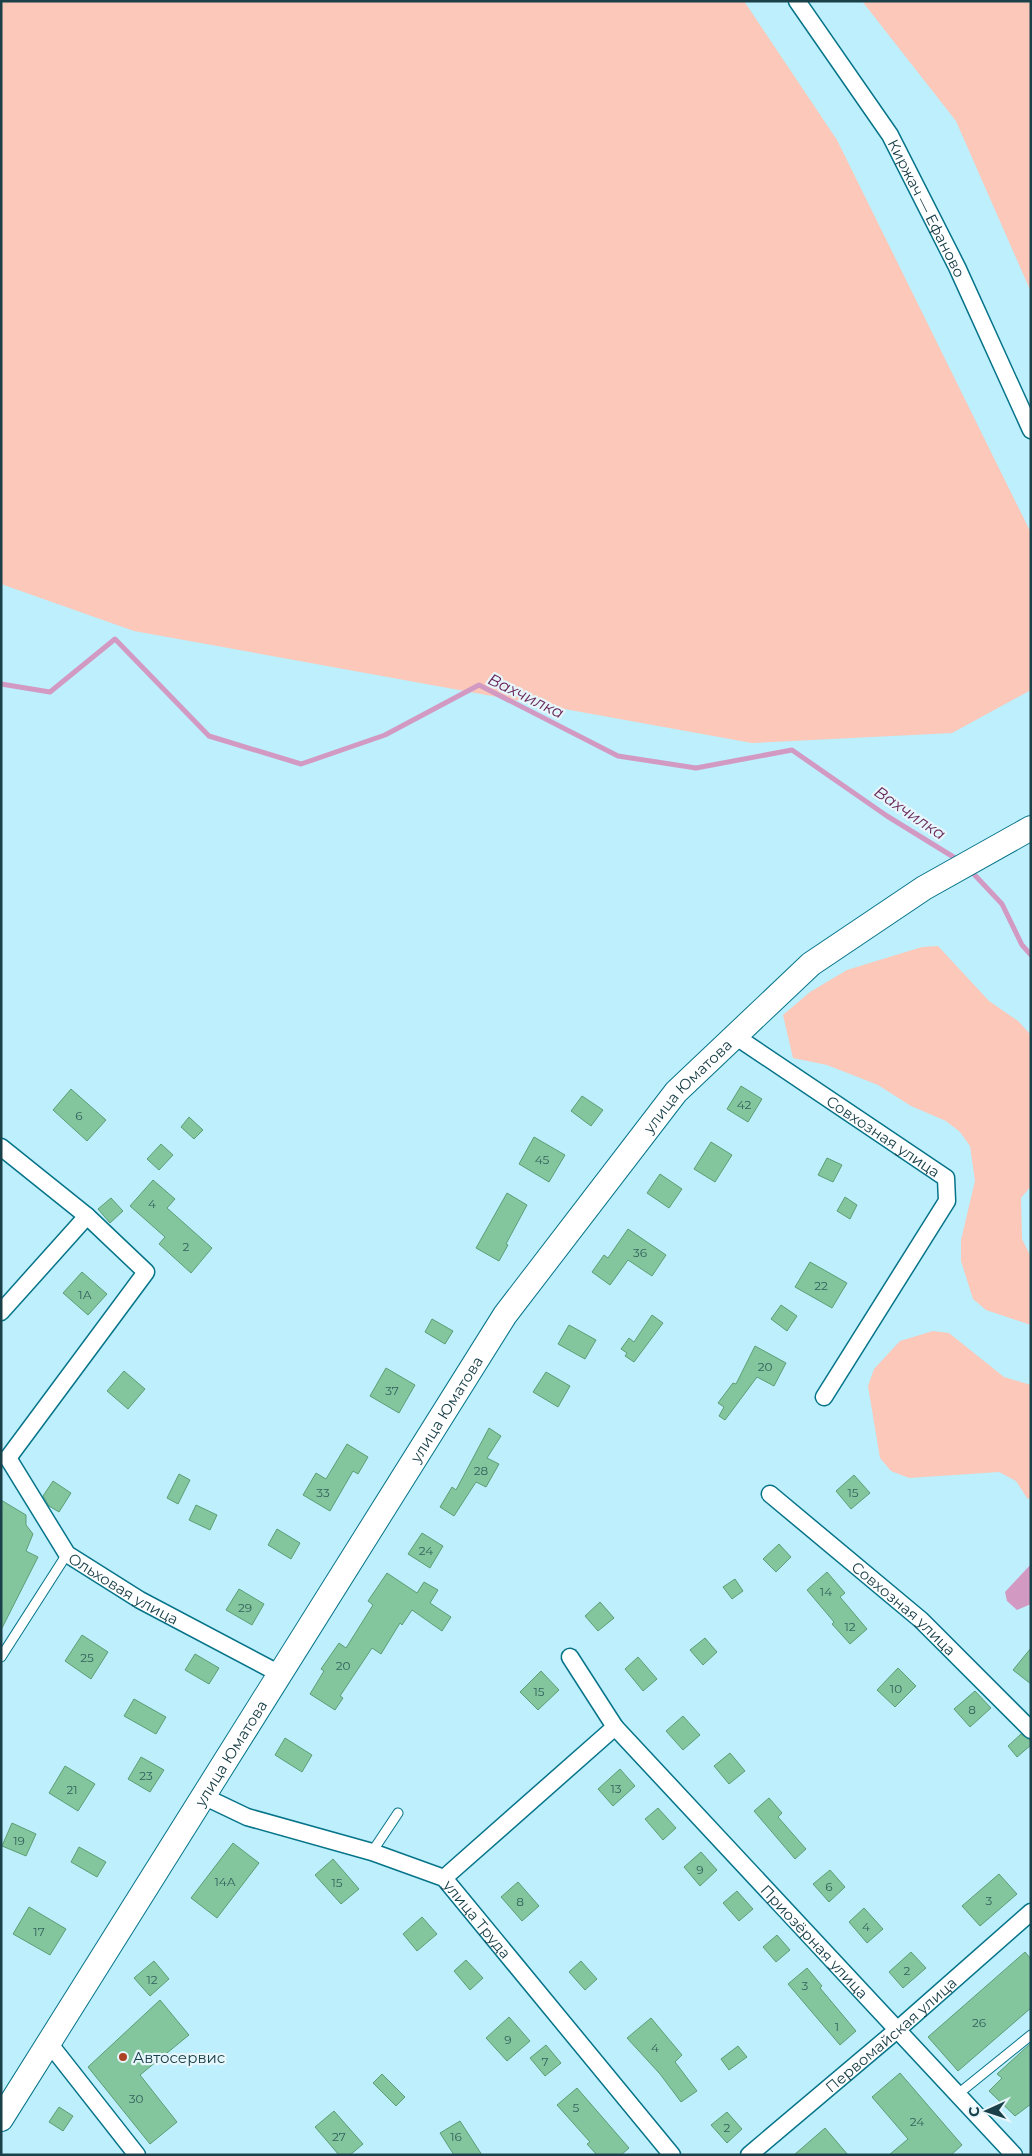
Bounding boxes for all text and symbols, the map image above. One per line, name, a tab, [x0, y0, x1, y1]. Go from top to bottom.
street label: Киржач — Ефаново	[884, 136, 970, 280]
water label: Вахчилка	[485, 669, 567, 723]
water label: Вахчилка	[871, 782, 949, 844]
street label: улица Юматова	[638, 1035, 736, 1137]
street label: Совхозная улица	[823, 1091, 944, 1181]
house number: 42	[737, 1097, 752, 1112]
house number: 6	[75, 1108, 83, 1123]
house number: 45	[535, 1152, 550, 1167]
house number: 4	[148, 1196, 156, 1211]
house number: 2	[183, 1239, 190, 1254]
house number: 36	[633, 1245, 647, 1260]
house number: 22	[814, 1278, 828, 1293]
house number: 1А	[78, 1287, 92, 1302]
street label: улица Юматова	[405, 1352, 487, 1467]
house number: 20	[758, 1359, 772, 1374]
house number: 37	[385, 1383, 399, 1398]
house number: 28	[474, 1463, 489, 1478]
house number: 33	[316, 1485, 330, 1500]
house number: 15	[847, 1485, 859, 1500]
house number: 24	[419, 1543, 433, 1558]
street label: Ольховая улица	[65, 1548, 182, 1628]
street label: Совхозная улица	[848, 1557, 960, 1659]
house number: 14	[820, 1584, 832, 1599]
house number: 29	[238, 1600, 252, 1615]
house number: 12	[844, 1619, 856, 1634]
house number: 25	[80, 1650, 94, 1665]
house number: 20	[336, 1658, 350, 1673]
house number: 10	[890, 1681, 902, 1696]
house number: 15	[533, 1684, 545, 1699]
street label: улица Юматова	[189, 1696, 271, 1811]
house number: 8	[968, 1702, 976, 1717]
house number: 23	[139, 1768, 153, 1783]
house number: 13	[610, 1781, 622, 1796]
house number: 21	[66, 1782, 78, 1797]
house number: 19	[13, 1833, 25, 1848]
house number: 9	[696, 1862, 704, 1877]
house number: 14А	[214, 1874, 236, 1889]
house number: 15	[331, 1875, 343, 1890]
street label: улица Труда	[439, 1875, 515, 1962]
house number: 6	[825, 1879, 833, 1894]
street label: Приозёрная улица	[757, 1880, 872, 2002]
house number: 3	[986, 1893, 993, 1908]
house number: 8	[516, 1894, 524, 1909]
house number: 4	[862, 1919, 870, 1934]
house number: 17	[33, 1924, 45, 1939]
house number: 2	[904, 1963, 911, 1978]
house number: 12	[146, 1972, 158, 1987]
street label: Первомайская улица	[821, 1973, 960, 2096]
house number: 3	[802, 1978, 809, 1993]
house number: 26	[972, 2015, 986, 2030]
house number: 1	[835, 2019, 839, 2034]
house number: 9	[504, 2032, 512, 2047]
house number: 4	[651, 2040, 659, 2055]
place label: Автосервис	[133, 2048, 225, 2067]
marker: Автосервис	[117, 2051, 129, 2063]
house number: 7	[541, 2054, 549, 2069]
north arrow	[962, 2086, 1012, 2136]
house number: 30	[129, 2091, 143, 2106]
house number: 5	[573, 2100, 580, 2115]
text: С	[965, 2106, 983, 2117]
house number: 24	[910, 2114, 924, 2129]
house number: 2	[724, 2120, 731, 2135]
house number: 27	[332, 2129, 346, 2144]
house number: 16	[450, 2129, 462, 2144]

